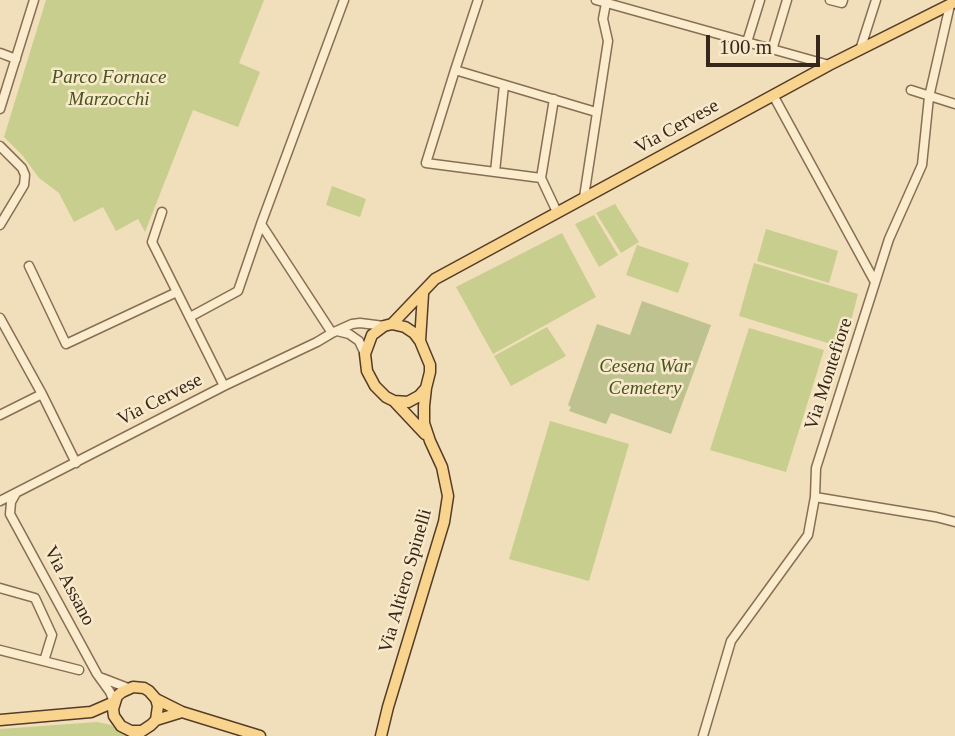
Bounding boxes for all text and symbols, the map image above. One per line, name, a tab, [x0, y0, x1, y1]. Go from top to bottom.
scale bar	[710, 21, 824, 65]
text: 100 m	[719, 35, 772, 59]
park label: Parco Fornace Marzocchi	[52, 67, 166, 111]
street label: Via Cervese	[631, 95, 723, 159]
street label: Via Montefiore	[800, 315, 858, 433]
park label: Cesena War Cemetery	[599, 356, 691, 400]
street label: Via Cervese	[114, 369, 206, 431]
street label: Via Altiero Spinelli	[375, 506, 437, 656]
street label: Via Assano	[39, 542, 99, 630]

